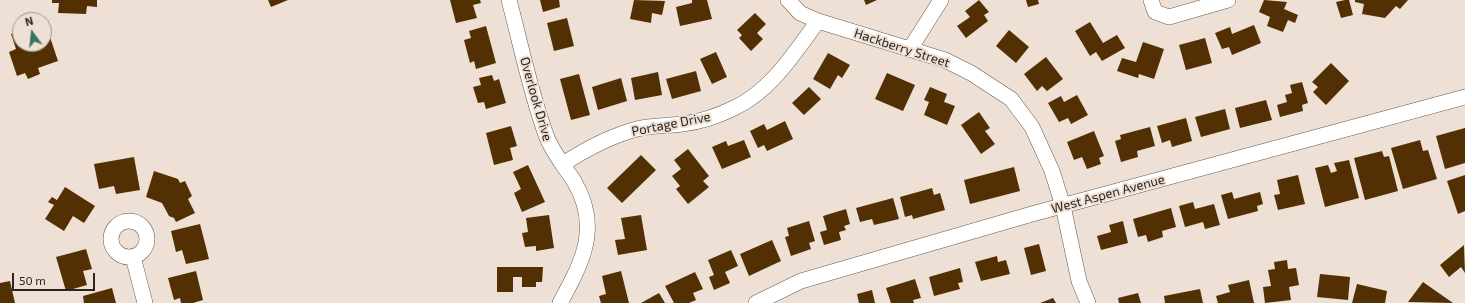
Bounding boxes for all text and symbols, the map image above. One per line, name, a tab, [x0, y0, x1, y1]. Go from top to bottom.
north arrow	[12, 12, 52, 52]
text: N	[23, 14, 35, 28]
street label: Hackberry Street	[852, 25, 952, 71]
street label: Overlook Drive	[517, 55, 555, 143]
street label: Portage Drive	[630, 109, 712, 139]
street label: West Aspen Avenue	[1050, 171, 1166, 217]
scale bar	[14, 265, 97, 291]
text: 50 m	[19, 273, 46, 287]

